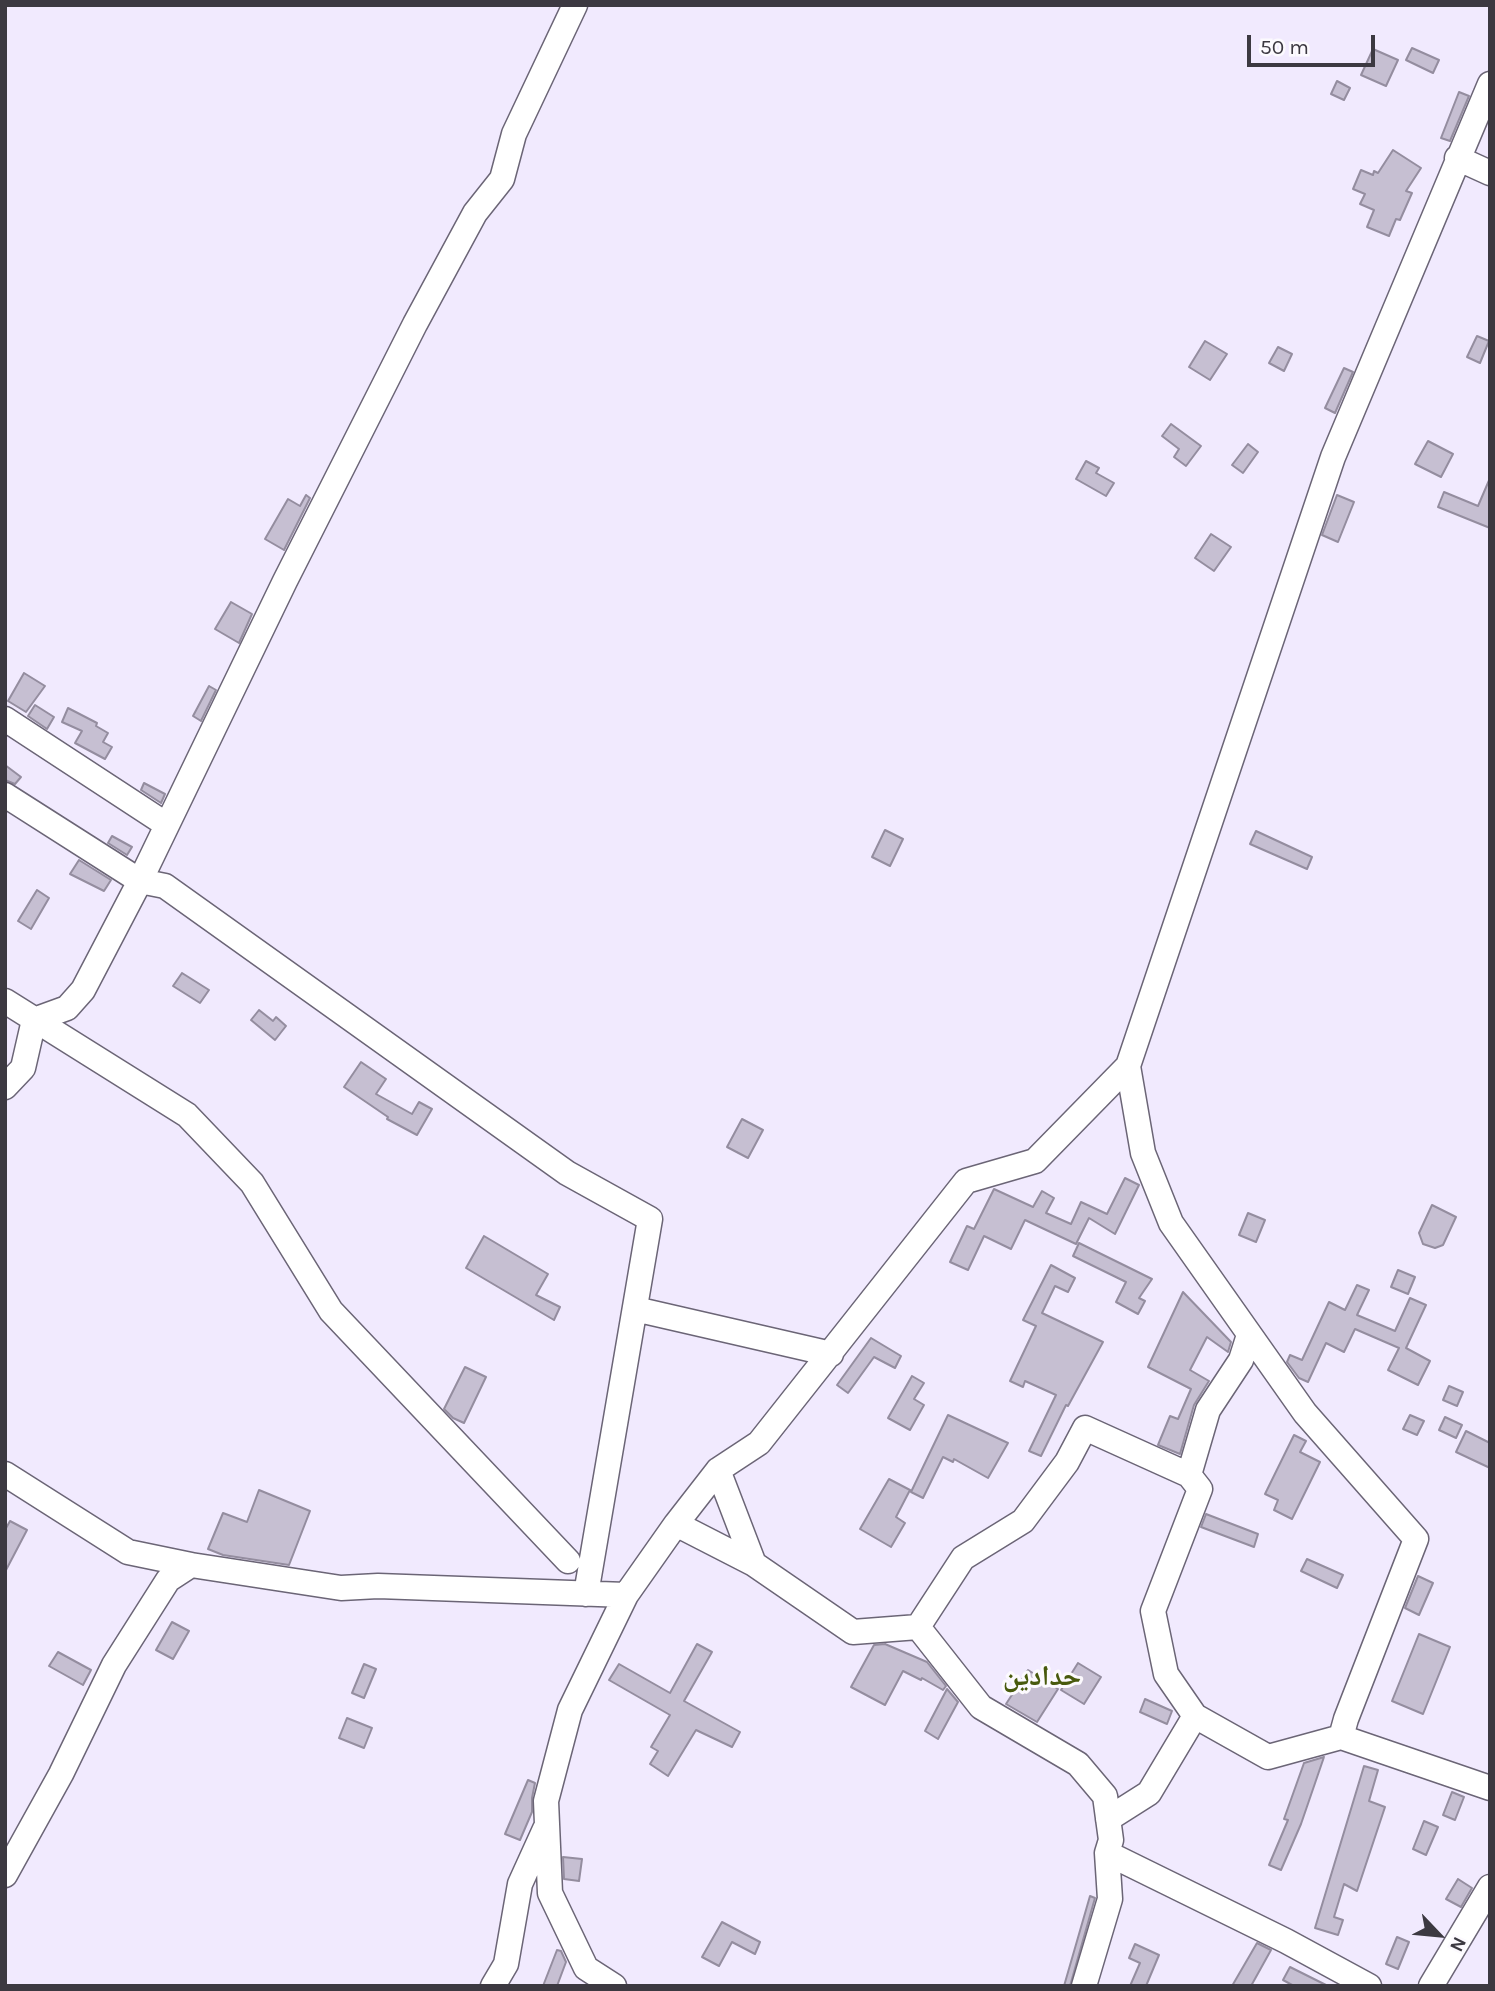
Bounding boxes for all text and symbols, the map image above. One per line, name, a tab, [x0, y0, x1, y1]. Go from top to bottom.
scale bar	[1250, 21, 1378, 65]
text: 50 m	[1260, 35, 1309, 59]
district label: حدادين	[1003, 1660, 1081, 1694]
north arrow	[1404, 1900, 1474, 1970]
text: N	[1445, 1933, 1471, 1955]

